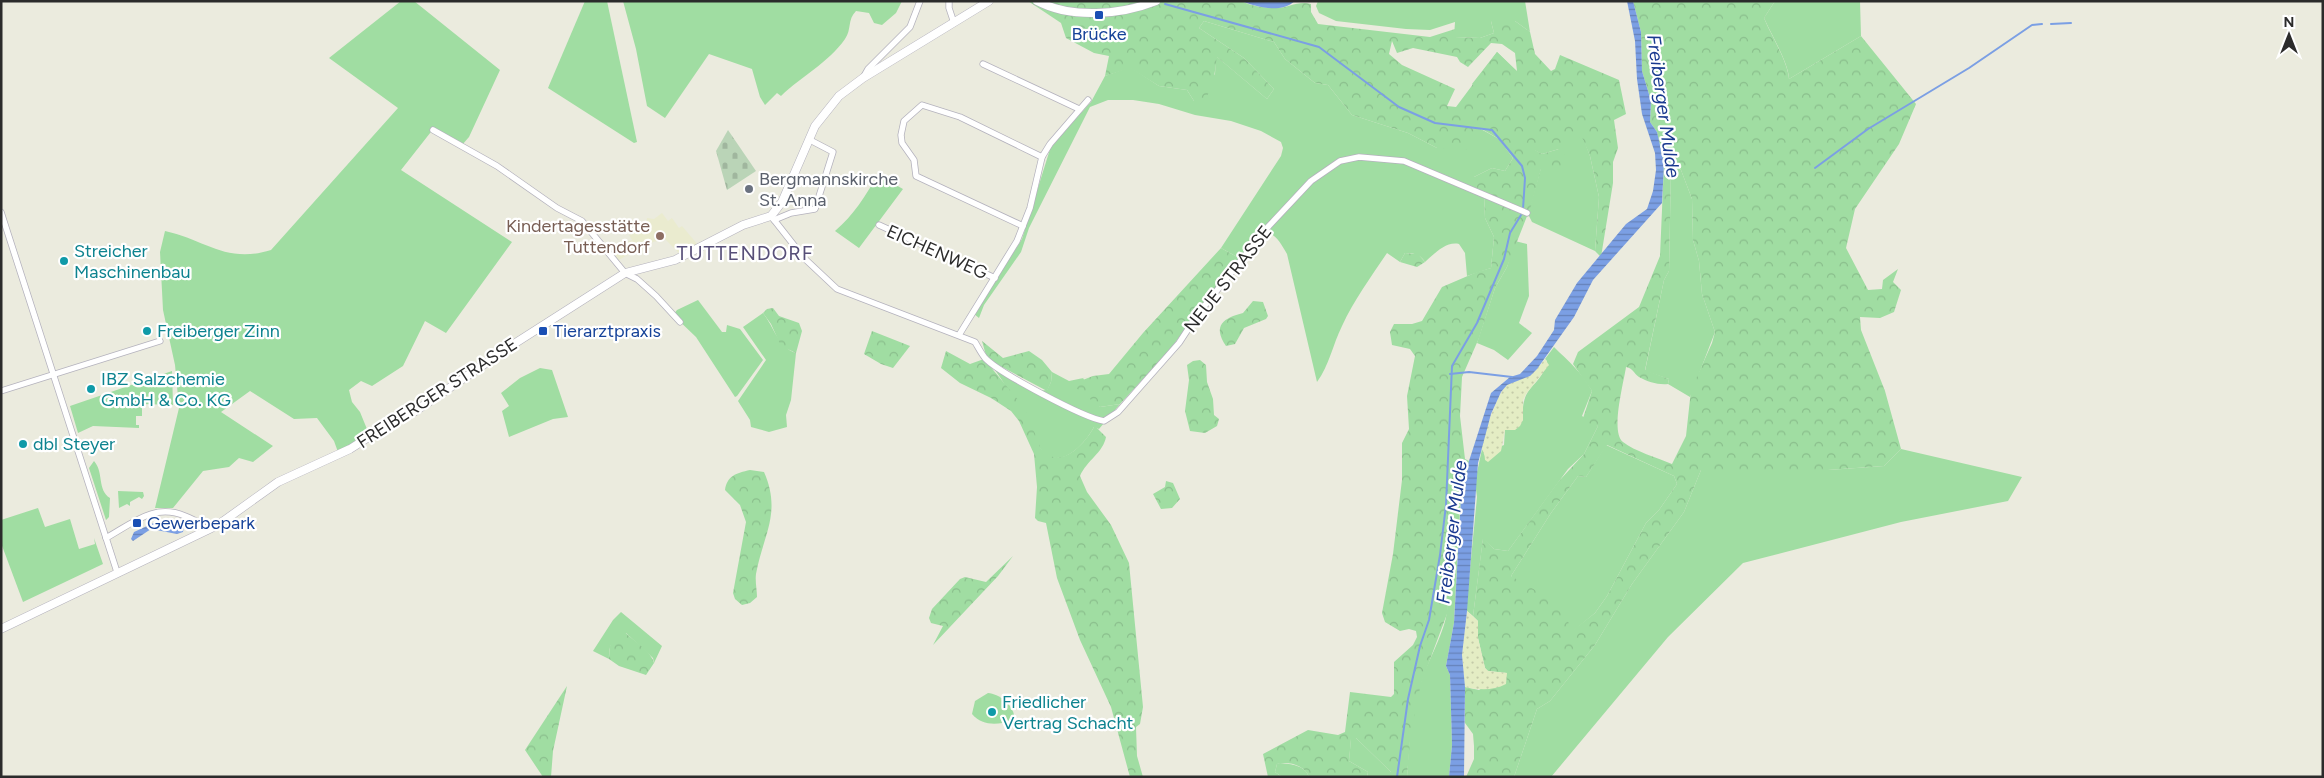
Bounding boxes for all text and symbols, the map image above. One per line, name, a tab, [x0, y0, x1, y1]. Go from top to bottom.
marker: Brücke	[1093, 9, 1105, 21]
north arrow	[2264, 10, 2314, 60]
text: N	[2284, 14, 2294, 31]
place label: Brücke	[1071, 23, 1127, 45]
water label: Freiberger Mulde	[1642, 33, 1685, 180]
place label: Bergmannskirche St. Anna	[759, 168, 898, 211]
marker: Bergmannskirche St. Anna	[743, 183, 755, 195]
place label: Kindertagesstätte Tuttendorf	[506, 215, 650, 258]
street label: EICHENWEG	[883, 220, 991, 284]
street label: NEUE STRASSE	[1179, 221, 1277, 337]
marker: Kindertagesstätte Tuttendorf	[654, 230, 666, 242]
place label: Streicher Maschinenbau	[74, 240, 190, 283]
district label: TUTTENDORF	[676, 241, 814, 265]
marker: Streicher Maschinenbau	[58, 255, 70, 267]
place label: Freiberger Zinn	[157, 320, 280, 342]
place label: Tierarztpraxis	[553, 320, 661, 342]
marker: Freiberger Zinn	[141, 325, 153, 337]
marker: Tierarztpraxis	[537, 325, 549, 337]
street label: FREIBERGER STRASSE	[353, 333, 521, 453]
place label: IBZ Salzchemie GmbH & Co. KG	[101, 368, 231, 411]
marker: IBZ Salzchemie GmbH & Co. KG	[85, 383, 97, 395]
place label: dbl Steyer	[33, 433, 115, 455]
marker: dbl Steyer	[17, 438, 29, 450]
water label: Freiberger Mulde	[1431, 458, 1472, 605]
place label: Gewerbepark	[147, 512, 255, 534]
marker: Gewerbepark	[131, 517, 143, 529]
place label: Friedlicher Vertrag Schacht	[1002, 691, 1134, 734]
marker: Friedlicher Vertrag Schacht	[986, 706, 998, 718]

